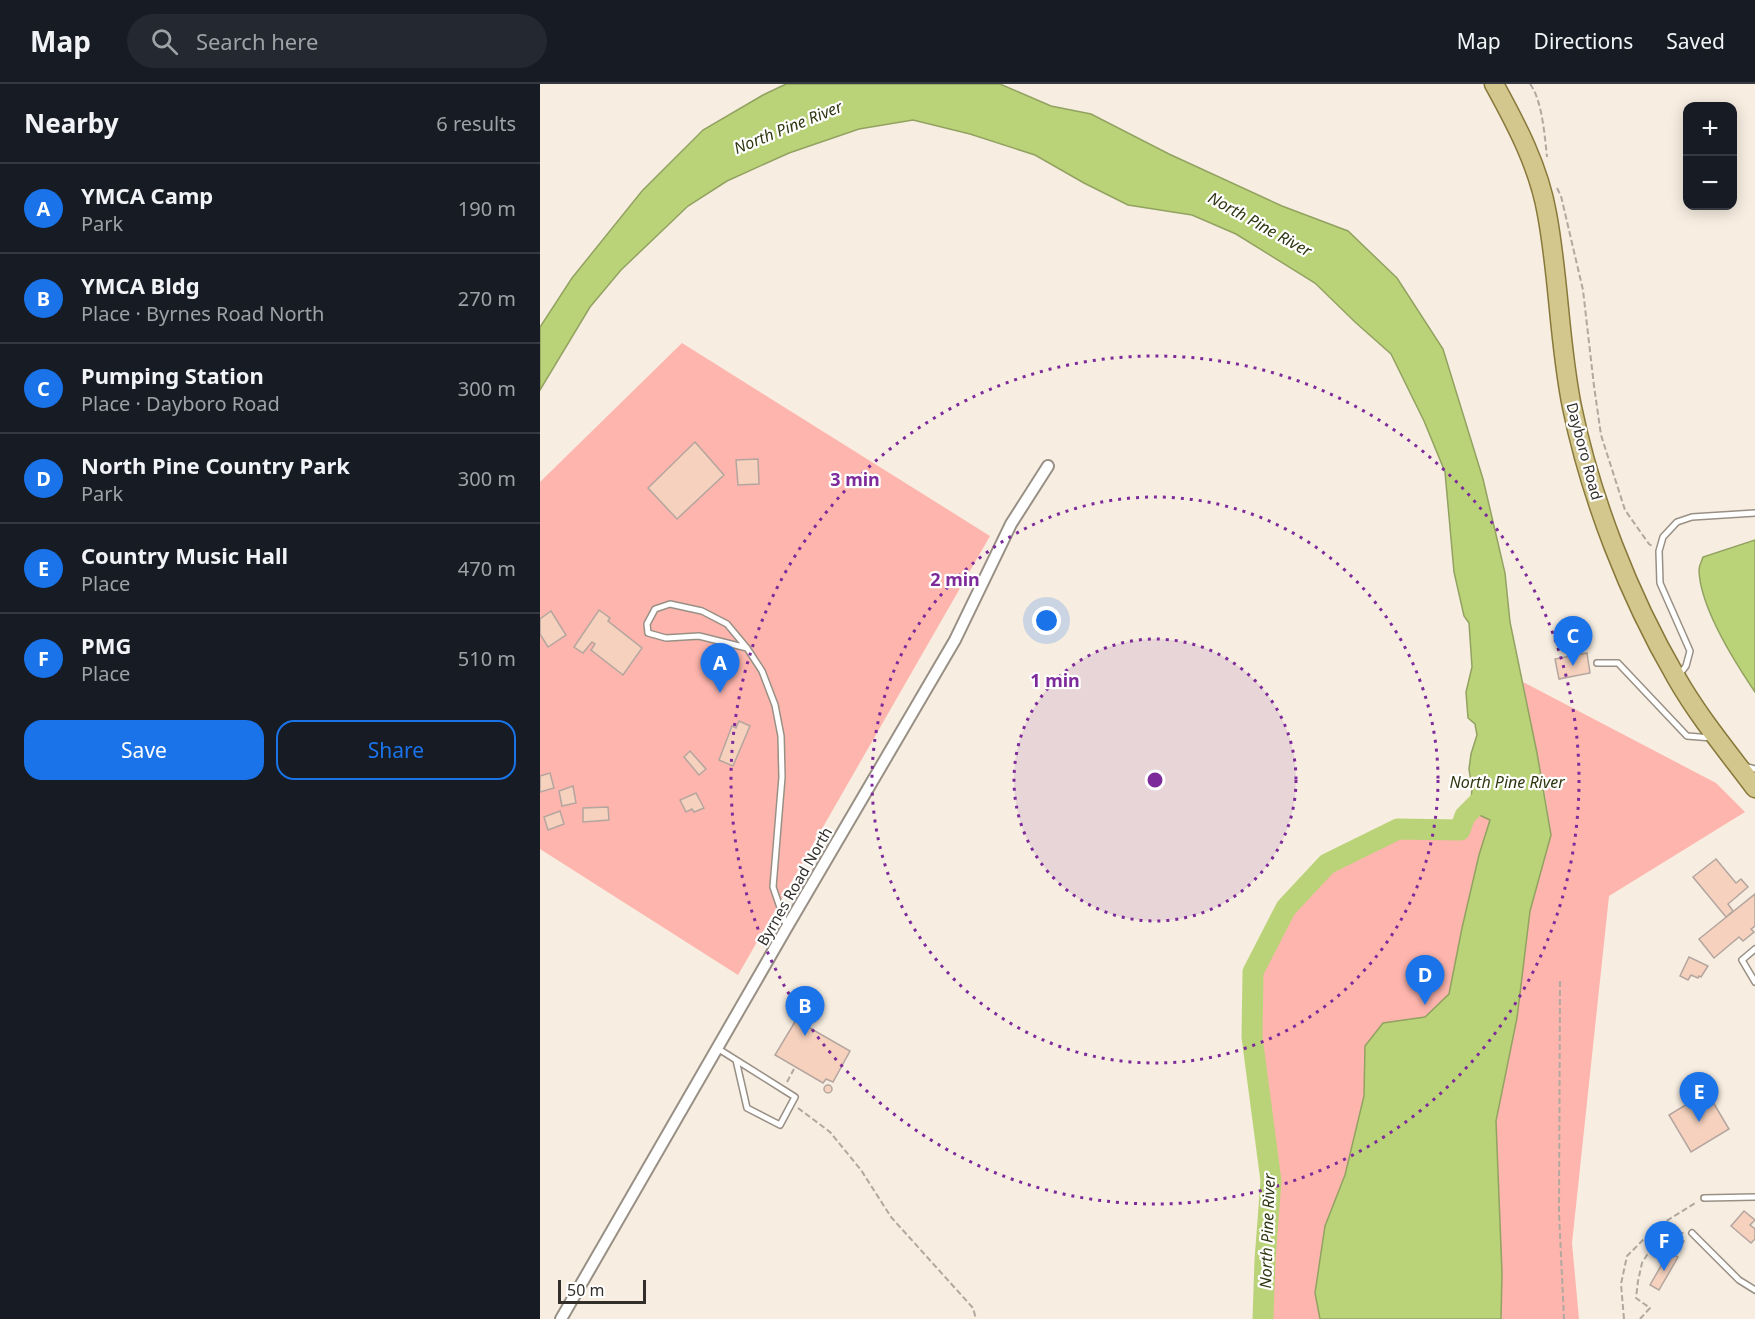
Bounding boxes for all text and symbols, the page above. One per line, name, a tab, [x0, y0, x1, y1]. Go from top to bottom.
search box	[127, 14, 547, 68]
text: Map	[30, 22, 91, 60]
icon: search	[148, 25, 181, 58]
text: Search here	[196, 26, 318, 56]
text: Map	[1457, 27, 1501, 55]
text: Directions	[1534, 27, 1633, 55]
text: Saved	[1666, 27, 1725, 55]
water label: North Pine River	[730, 95, 846, 159]
map controls	[1683, 102, 1737, 210]
button: +	[1683, 102, 1737, 156]
text: Nearby	[24, 105, 119, 141]
text: 6 results	[436, 110, 516, 137]
button: −	[1683, 156, 1737, 210]
text: YMCA Camp	[81, 180, 213, 210]
water label: North Pine River	[1204, 186, 1316, 262]
text: A	[37, 195, 50, 222]
text: 190 m	[458, 195, 516, 222]
text: Park	[81, 210, 123, 237]
text: YMCA Bldg	[81, 270, 200, 300]
text: B	[37, 285, 50, 312]
text: 270 m	[458, 285, 516, 312]
text: Place · Byrnes Road North	[81, 300, 324, 327]
text: Pumping Station	[81, 360, 264, 390]
text: C	[37, 375, 50, 402]
text: 300 m	[458, 375, 516, 402]
text: Place · Dayboro Road	[81, 390, 280, 417]
street label: Dayboro Road	[1562, 400, 1608, 502]
text: North Pine Country Park	[81, 450, 350, 480]
text: D	[36, 465, 51, 492]
text: 300 m	[458, 465, 516, 492]
text: 3 min	[830, 467, 880, 491]
text: Park	[81, 480, 123, 507]
text: Country Music Hall	[81, 540, 288, 570]
text: E	[38, 555, 49, 582]
text: 470 m	[458, 555, 516, 582]
text: 2 min	[930, 567, 980, 591]
text: Place	[81, 570, 130, 597]
your location	[1032, 606, 1061, 635]
pin: C	[1554, 616, 1592, 666]
text: PMG	[81, 630, 131, 660]
pin: A	[700, 644, 740, 693]
text: F	[38, 645, 49, 672]
text: 510 m	[458, 645, 516, 672]
text: Place	[81, 660, 130, 687]
text: 1 min	[1030, 668, 1080, 692]
button: Save	[24, 720, 264, 780]
button: Share	[276, 720, 516, 780]
centre of rings	[1145, 770, 1165, 790]
water label: North Pine River	[1449, 771, 1565, 793]
street label: Byrnes Road North	[752, 823, 836, 949]
pin: D	[1406, 956, 1444, 1005]
pin: B	[786, 986, 824, 1036]
pin: E	[1680, 1072, 1718, 1122]
water label: North Pine River	[1254, 1172, 1280, 1289]
pin: F	[1644, 1222, 1684, 1271]
scale bar	[558, 1277, 646, 1304]
text: 50 m	[567, 1279, 604, 1301]

